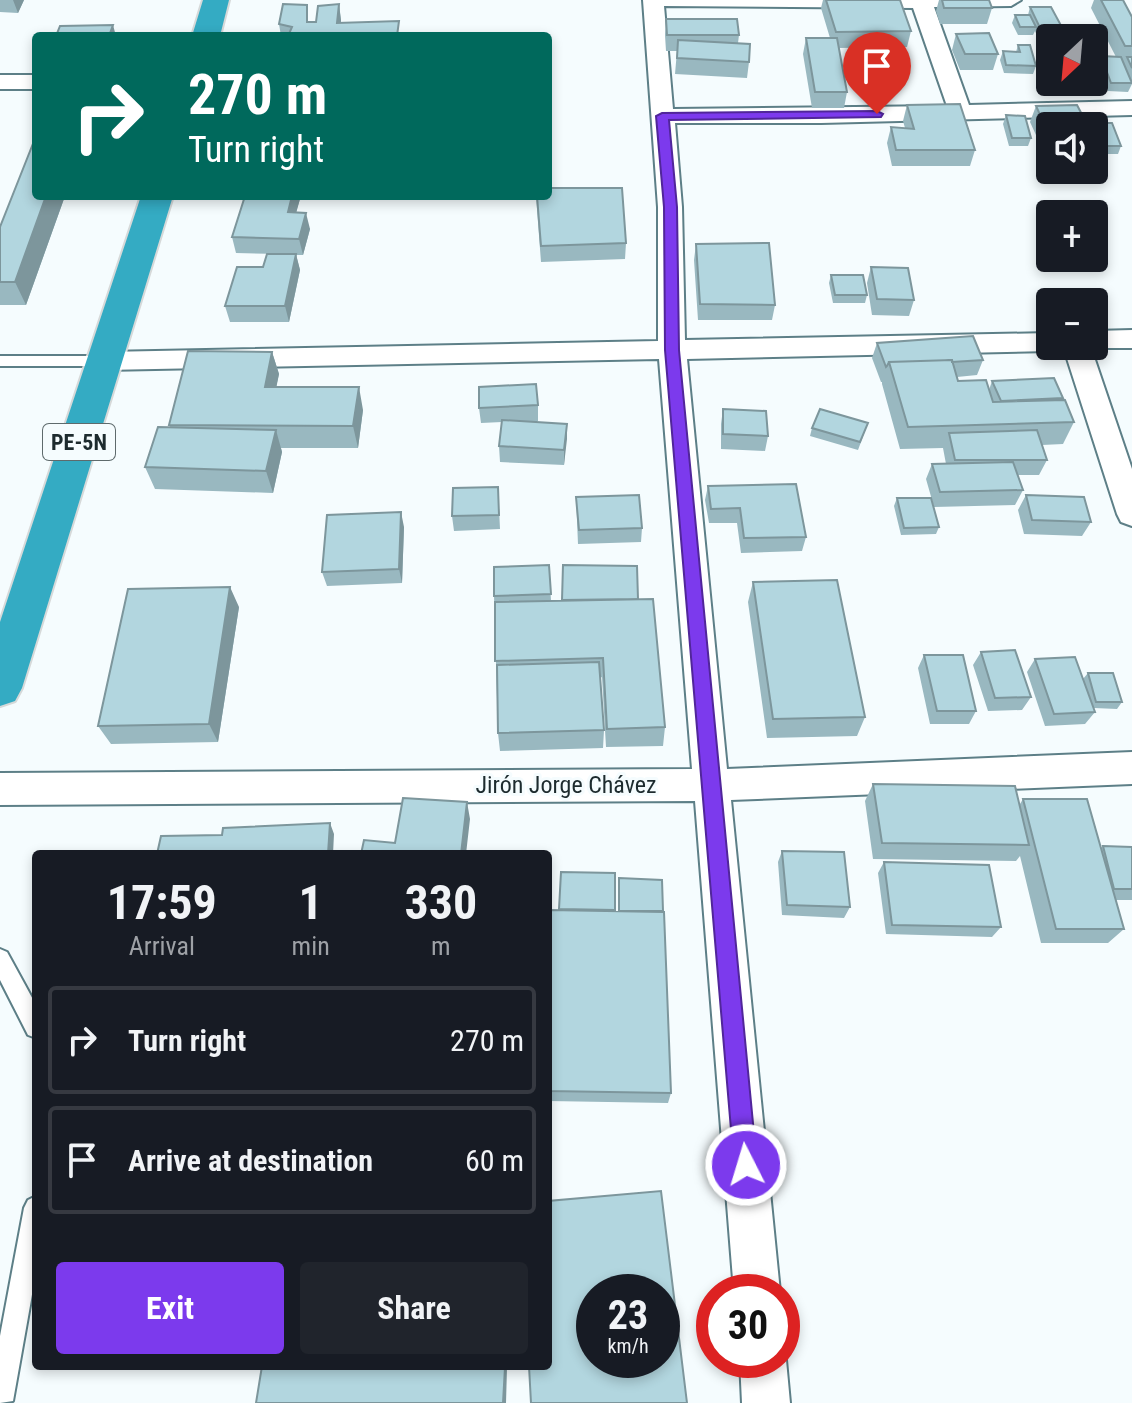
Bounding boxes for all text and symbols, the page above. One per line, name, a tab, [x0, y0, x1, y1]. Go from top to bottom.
north arrow	[1036, 24, 1108, 96]
map controls	[1036, 24, 1108, 360]
pin	[843, 32, 911, 114]
icon: arrive	[855, 44, 899, 88]
text: 270 m	[188, 62, 327, 128]
icon: right	[56, 64, 160, 168]
button: sound	[1036, 112, 1108, 184]
text: Turn right	[188, 129, 324, 171]
button: +	[1036, 200, 1108, 272]
button: −	[1036, 288, 1108, 360]
road number: PE-5N	[43, 424, 115, 460]
street label: Jirón Jorge Chávez	[475, 771, 657, 799]
text: 17:59	[107, 874, 217, 931]
text: 1	[299, 874, 323, 931]
text: 330	[404, 874, 477, 931]
text: Arrival	[129, 931, 195, 961]
text: min	[292, 931, 330, 961]
text: m	[431, 931, 451, 961]
icon: right	[60, 1018, 104, 1062]
text: Turn right	[128, 1023, 246, 1058]
text: 270 m	[450, 1023, 524, 1058]
position arrow	[704, 1123, 788, 1207]
icon: arrive	[60, 1138, 104, 1182]
text: Arrive at destination	[128, 1143, 373, 1178]
text: 60 m	[465, 1143, 524, 1178]
button: Exit	[56, 1262, 284, 1354]
button: Share	[300, 1262, 528, 1354]
speed limit sign: 30	[696, 1274, 800, 1378]
text: 23	[608, 1292, 648, 1339]
text: km/h	[607, 1334, 649, 1358]

